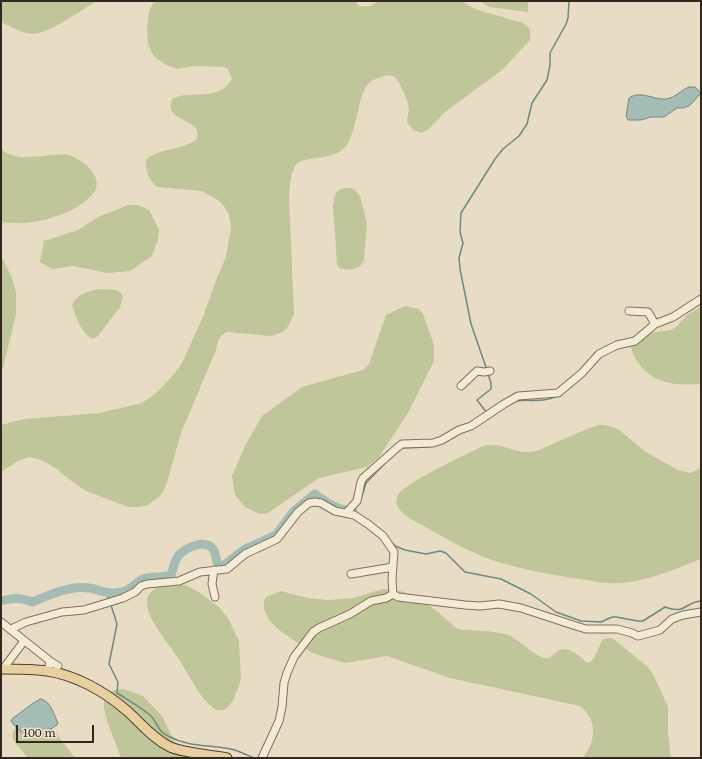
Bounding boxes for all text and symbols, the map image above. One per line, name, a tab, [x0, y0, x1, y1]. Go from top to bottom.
scale bar	[18, 717, 96, 743]
text: 100 m	[23, 723, 56, 741]

